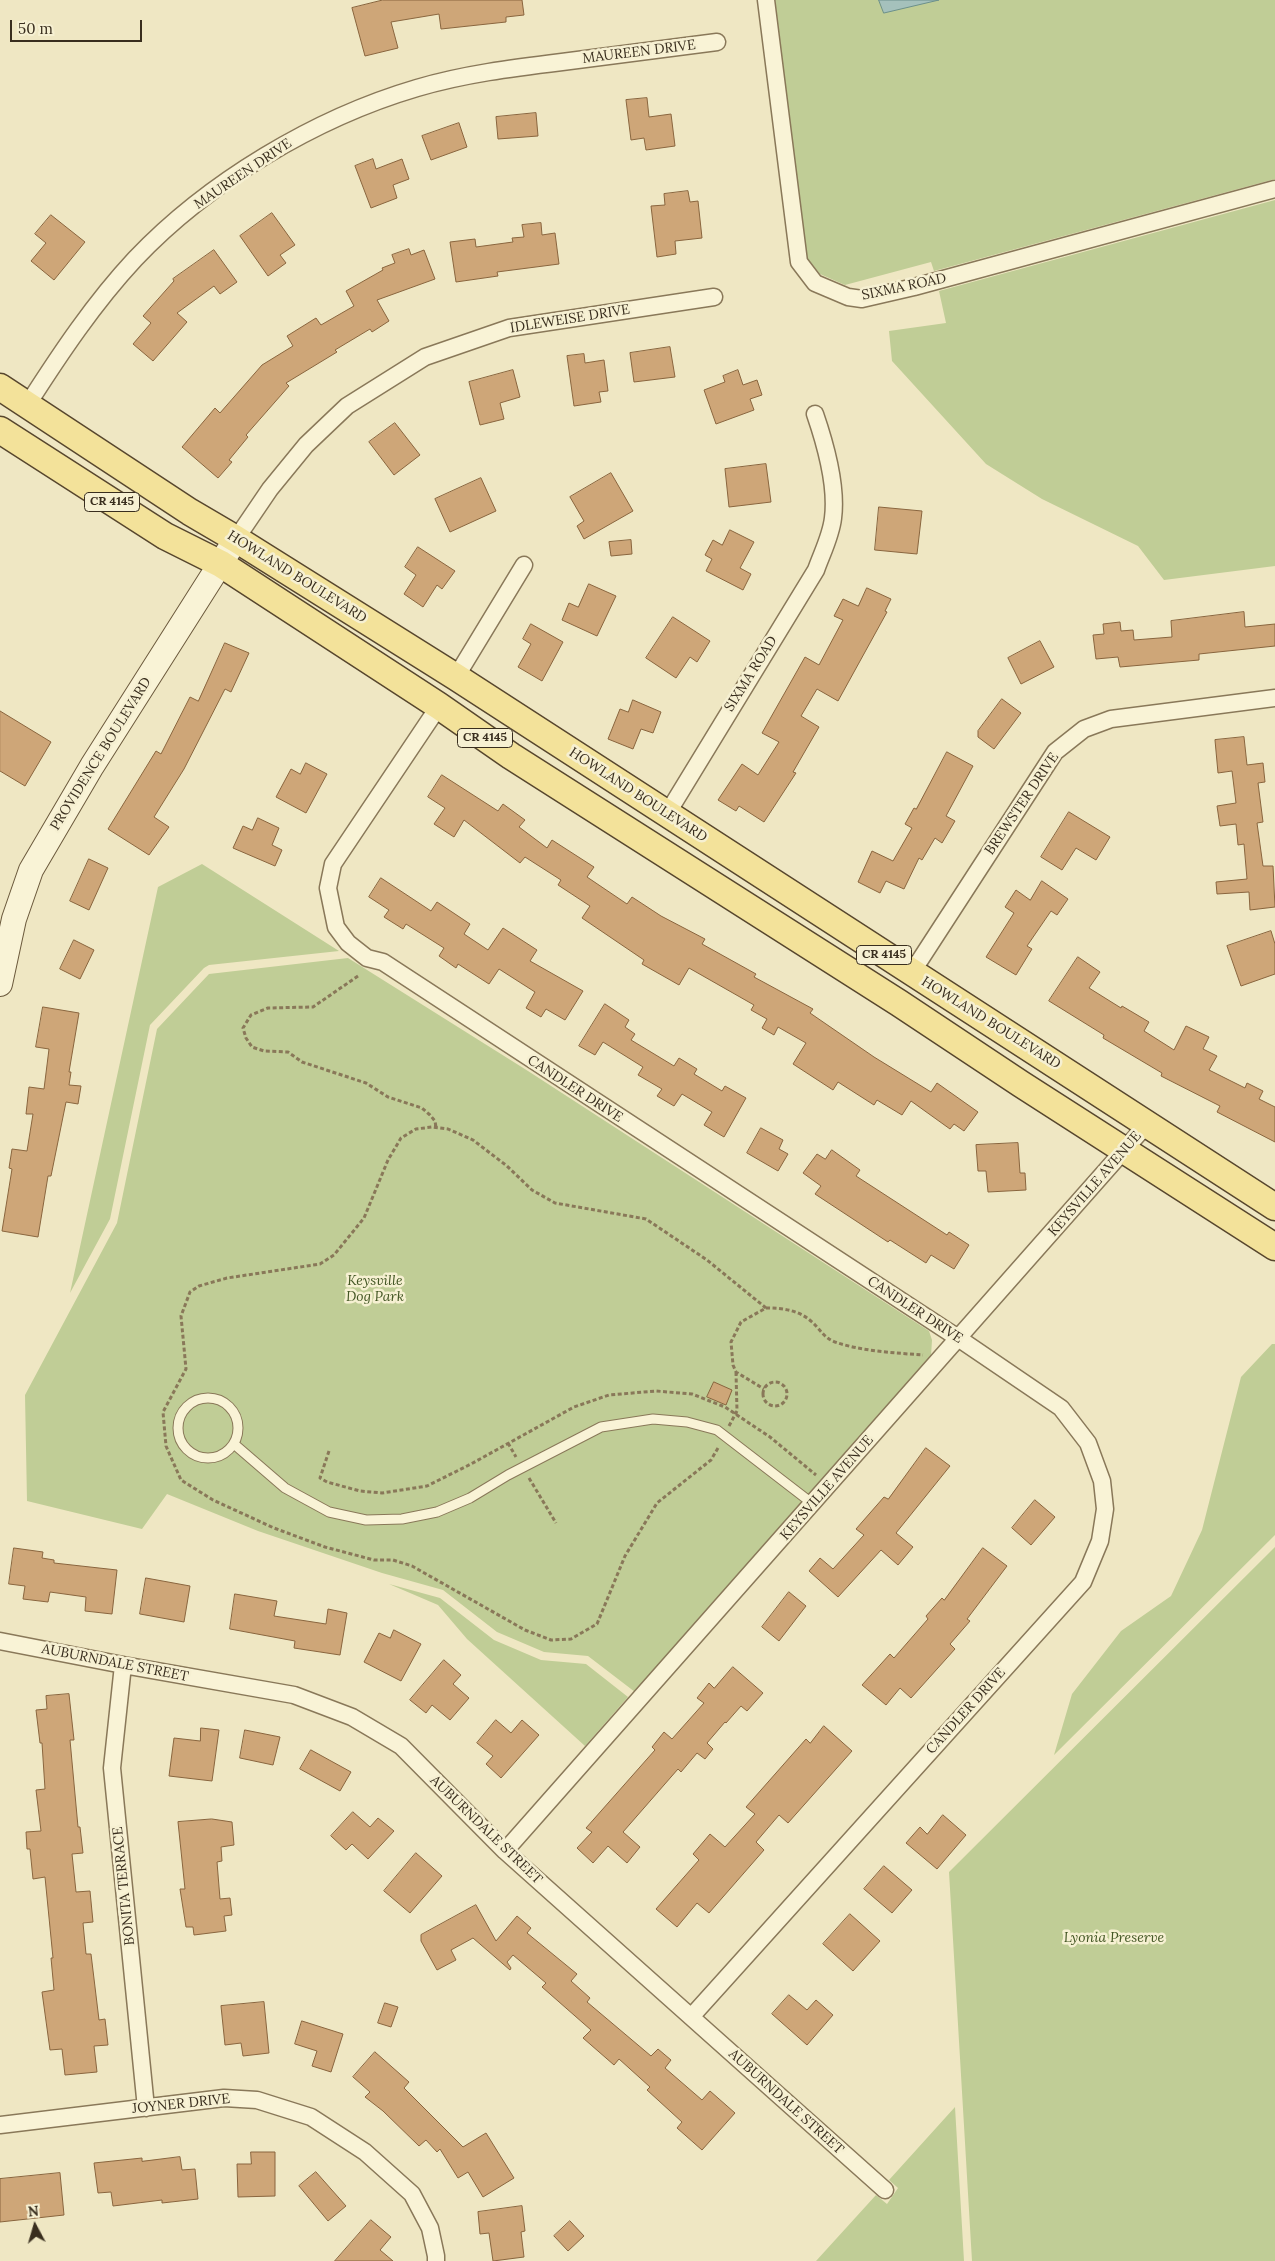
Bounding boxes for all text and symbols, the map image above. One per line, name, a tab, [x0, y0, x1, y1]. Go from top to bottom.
scale bar	[12, 10, 145, 42]
text: 50 m	[18, 19, 53, 38]
street label: MAUREEN DRIVE	[581, 37, 697, 67]
street label: MAUREEN DRIVE	[191, 135, 295, 213]
street label: SIXMA ROAD	[860, 270, 948, 304]
street label: IDLEWEISE DRIVE	[509, 301, 631, 337]
road number: CR 4145	[84, 492, 140, 512]
street label: HOWLAND BOULEVARD	[224, 527, 370, 627]
street label: SIXMA ROAD	[721, 633, 781, 715]
street label: PROVIDENCE BOULEVARD	[47, 674, 155, 834]
road number: CR 4145	[458, 728, 512, 748]
street label: HOWLAND BOULEVARD	[566, 744, 710, 846]
street label: BREWSTER DRIVE	[982, 750, 1062, 858]
road number: CR 4145	[856, 946, 912, 964]
street label: HOWLAND BOULEVARD	[918, 973, 1064, 1073]
street label: CANDLER DRIVE	[524, 1052, 626, 1126]
street label: KEYSVILLE AVENUE	[1045, 1128, 1145, 1240]
park label: Keysville Dog Park	[346, 1273, 404, 1305]
street label: CANDLER DRIVE	[864, 1273, 966, 1347]
street label: KEYSVILLE AVENUE	[777, 1432, 877, 1544]
street label: AUBURNDALE STREET	[40, 1641, 190, 1685]
street label: CANDLER DRIVE	[923, 1664, 1009, 1758]
street label: AUBURNDALE STREET	[427, 1772, 545, 1888]
street label: BONITA TERRACE	[109, 1826, 139, 1946]
park label: Lyonia Preserve	[1064, 1930, 1164, 1946]
street label: AUBURNDALE STREET	[725, 2046, 847, 2158]
street label: JOYNER DRIVE	[131, 2091, 231, 2117]
north arrow	[10, 2201, 60, 2251]
text: N	[27, 2202, 40, 2221]

